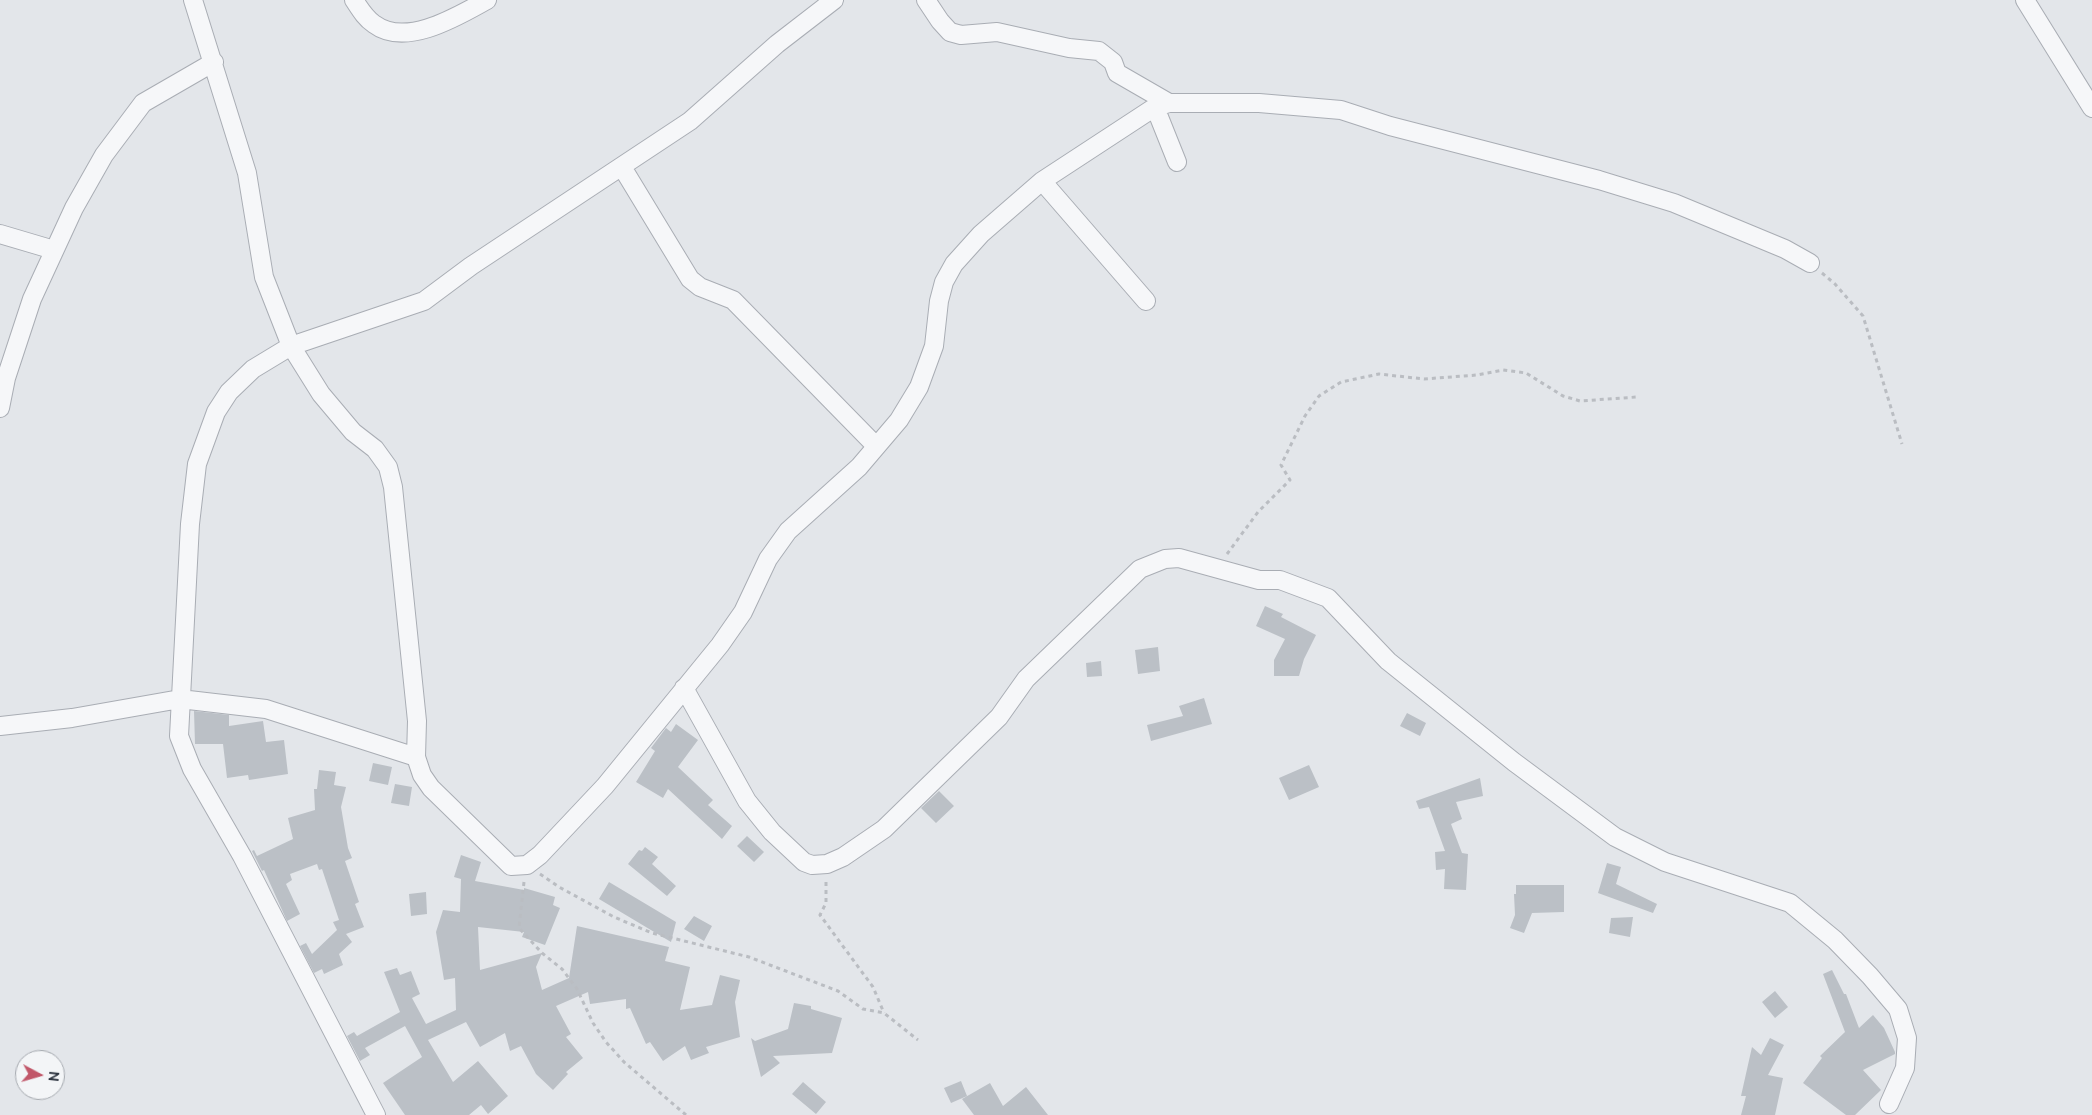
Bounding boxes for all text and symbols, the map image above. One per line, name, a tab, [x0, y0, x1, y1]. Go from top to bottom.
north arrow	[15, 1050, 65, 1100]
text: N	[45, 1070, 62, 1082]

